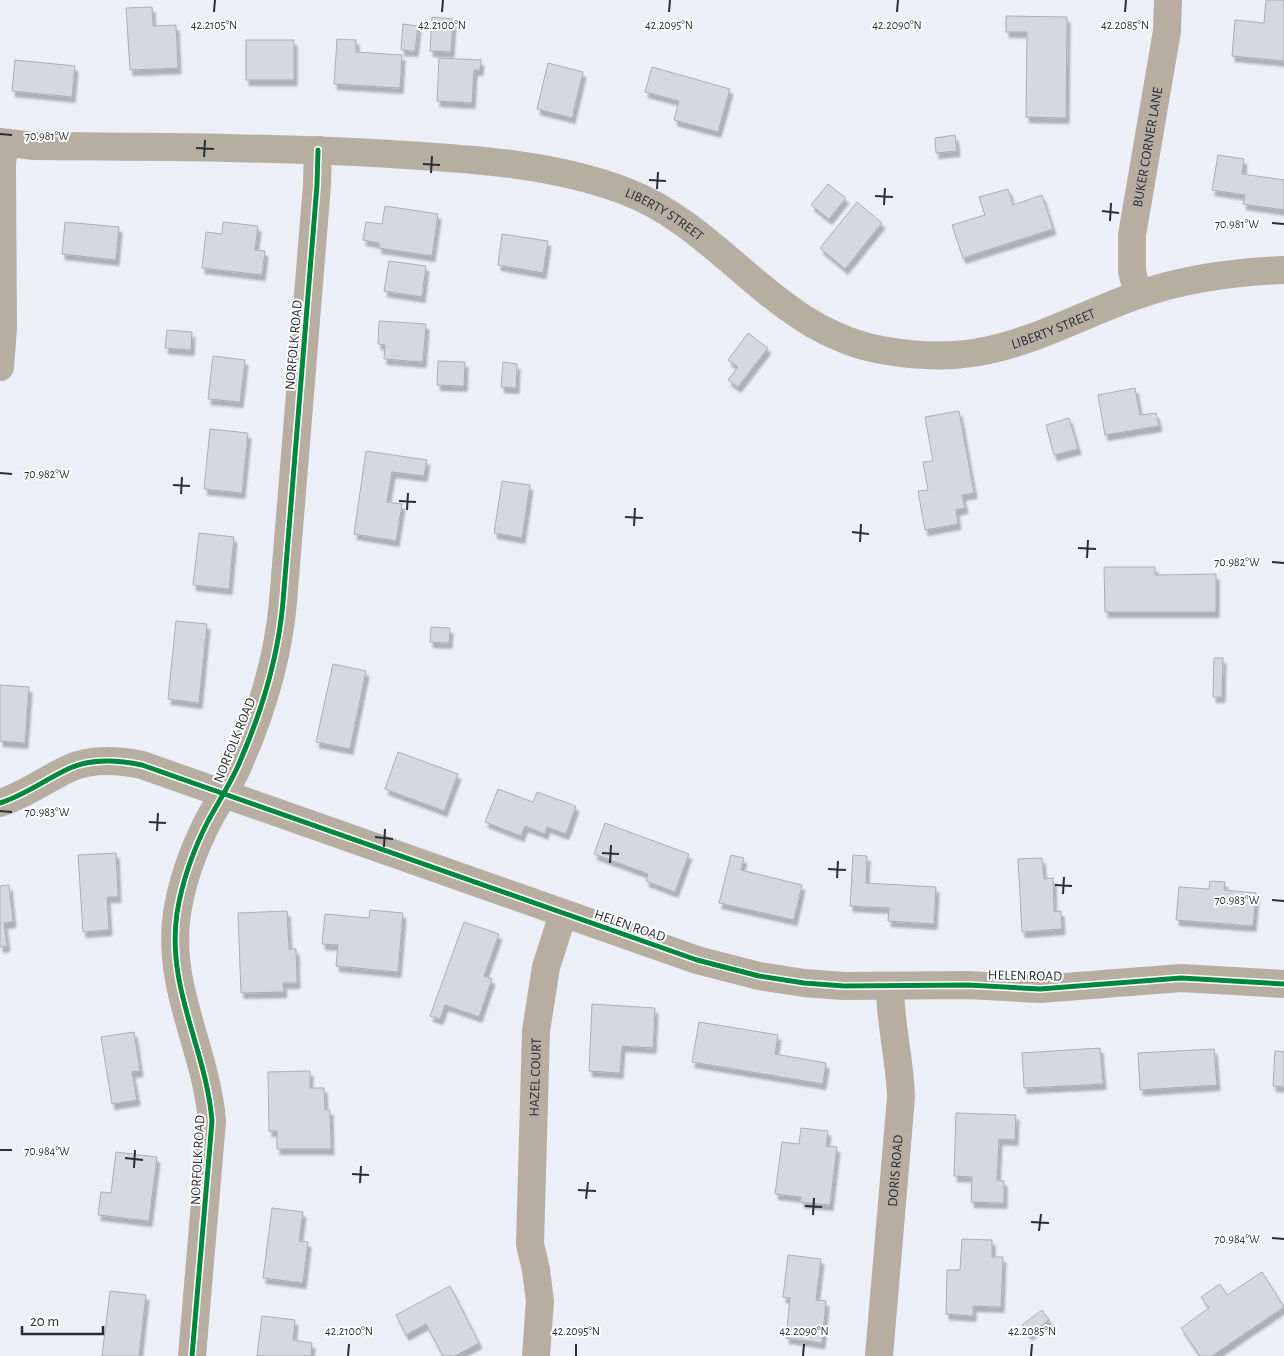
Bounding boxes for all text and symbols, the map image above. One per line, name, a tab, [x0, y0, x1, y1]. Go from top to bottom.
text: 42.2105°N	[191, 19, 237, 31]
text: 42.2100°N	[418, 19, 466, 31]
text: 42.2095°N	[645, 19, 693, 31]
text: 42.2090°N	[872, 19, 922, 31]
text: 42.2085°N	[1101, 19, 1149, 31]
street label: BUKER CORNER LANE	[1131, 86, 1165, 208]
text: 70.981°W	[25, 130, 69, 142]
street label: LIBERTY STREET	[623, 186, 706, 244]
text: 70.981°W	[1215, 218, 1259, 230]
street label: NORFOLK ROAD	[283, 300, 305, 391]
street label: LIBERTY STREET	[1010, 306, 1098, 352]
text: 70.982°W	[24, 468, 70, 480]
text: 70.982°W	[1214, 556, 1260, 568]
street label: NORFOLK ROAD	[212, 696, 258, 785]
text: 70.983°W	[25, 806, 70, 818]
text: 70.983°W	[1215, 894, 1260, 906]
street label: HELEN ROAD	[592, 907, 667, 945]
street label: HELEN ROAD	[988, 968, 1062, 984]
street label: HAZEL COURT	[528, 1037, 544, 1117]
street label: NORFOLK ROAD	[189, 1115, 207, 1205]
street label: DORIS ROAD	[886, 1134, 906, 1207]
text: 70.984°W	[24, 1145, 70, 1157]
text: 70.984°W	[1214, 1233, 1260, 1245]
scale bar	[22, 1304, 104, 1336]
text: 20 m	[30, 1314, 59, 1329]
text: 42.2100°N	[325, 1325, 373, 1337]
text: 42.2095°N	[552, 1325, 600, 1337]
text: 42.2090°N	[779, 1325, 829, 1337]
text: 42.2085°N	[1008, 1325, 1056, 1337]

